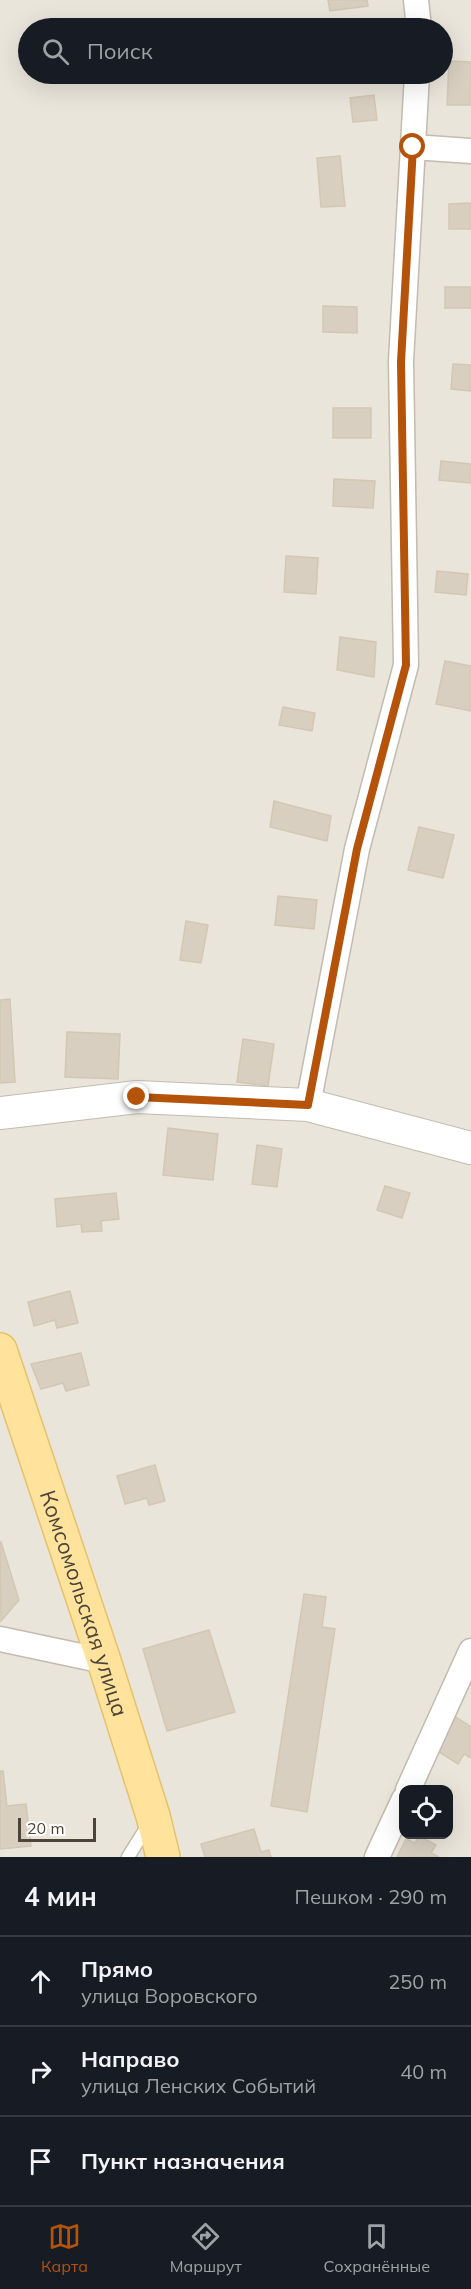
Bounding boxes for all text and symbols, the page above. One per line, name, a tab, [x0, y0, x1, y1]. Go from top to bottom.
search box	[18, 18, 453, 84]
icon: search	[39, 35, 72, 68]
text: Поиск	[87, 37, 153, 65]
route start	[399, 133, 425, 159]
route end	[123, 1083, 149, 1109]
street label: Комсомольская улица	[34, 1487, 135, 1720]
map controls	[399, 1785, 453, 1839]
button: locate	[399, 1785, 453, 1839]
scale bar	[18, 1815, 96, 1842]
text: 20 m	[27, 1818, 64, 1838]
text: 4 мин	[24, 1880, 97, 1913]
text: Пешком · 290 m	[295, 1884, 447, 1909]
text: Прямо	[81, 1955, 153, 1983]
icon: ahead	[24, 1965, 57, 1998]
text: 250 m	[388, 1969, 447, 1994]
text: улица Воровского	[81, 1983, 258, 2008]
text: Направо	[81, 2045, 179, 2073]
icon: right	[24, 2055, 57, 2088]
text: 40 m	[400, 2059, 447, 2084]
text: улица Ленских Событий	[81, 2073, 316, 2098]
icon: arrive	[24, 2145, 57, 2178]
text: Пункт назначения	[81, 2147, 285, 2175]
tab: Карта	[41, 2220, 88, 2276]
tab: Маршрут	[170, 2220, 242, 2276]
tab: Сохранённые	[324, 2220, 430, 2276]

